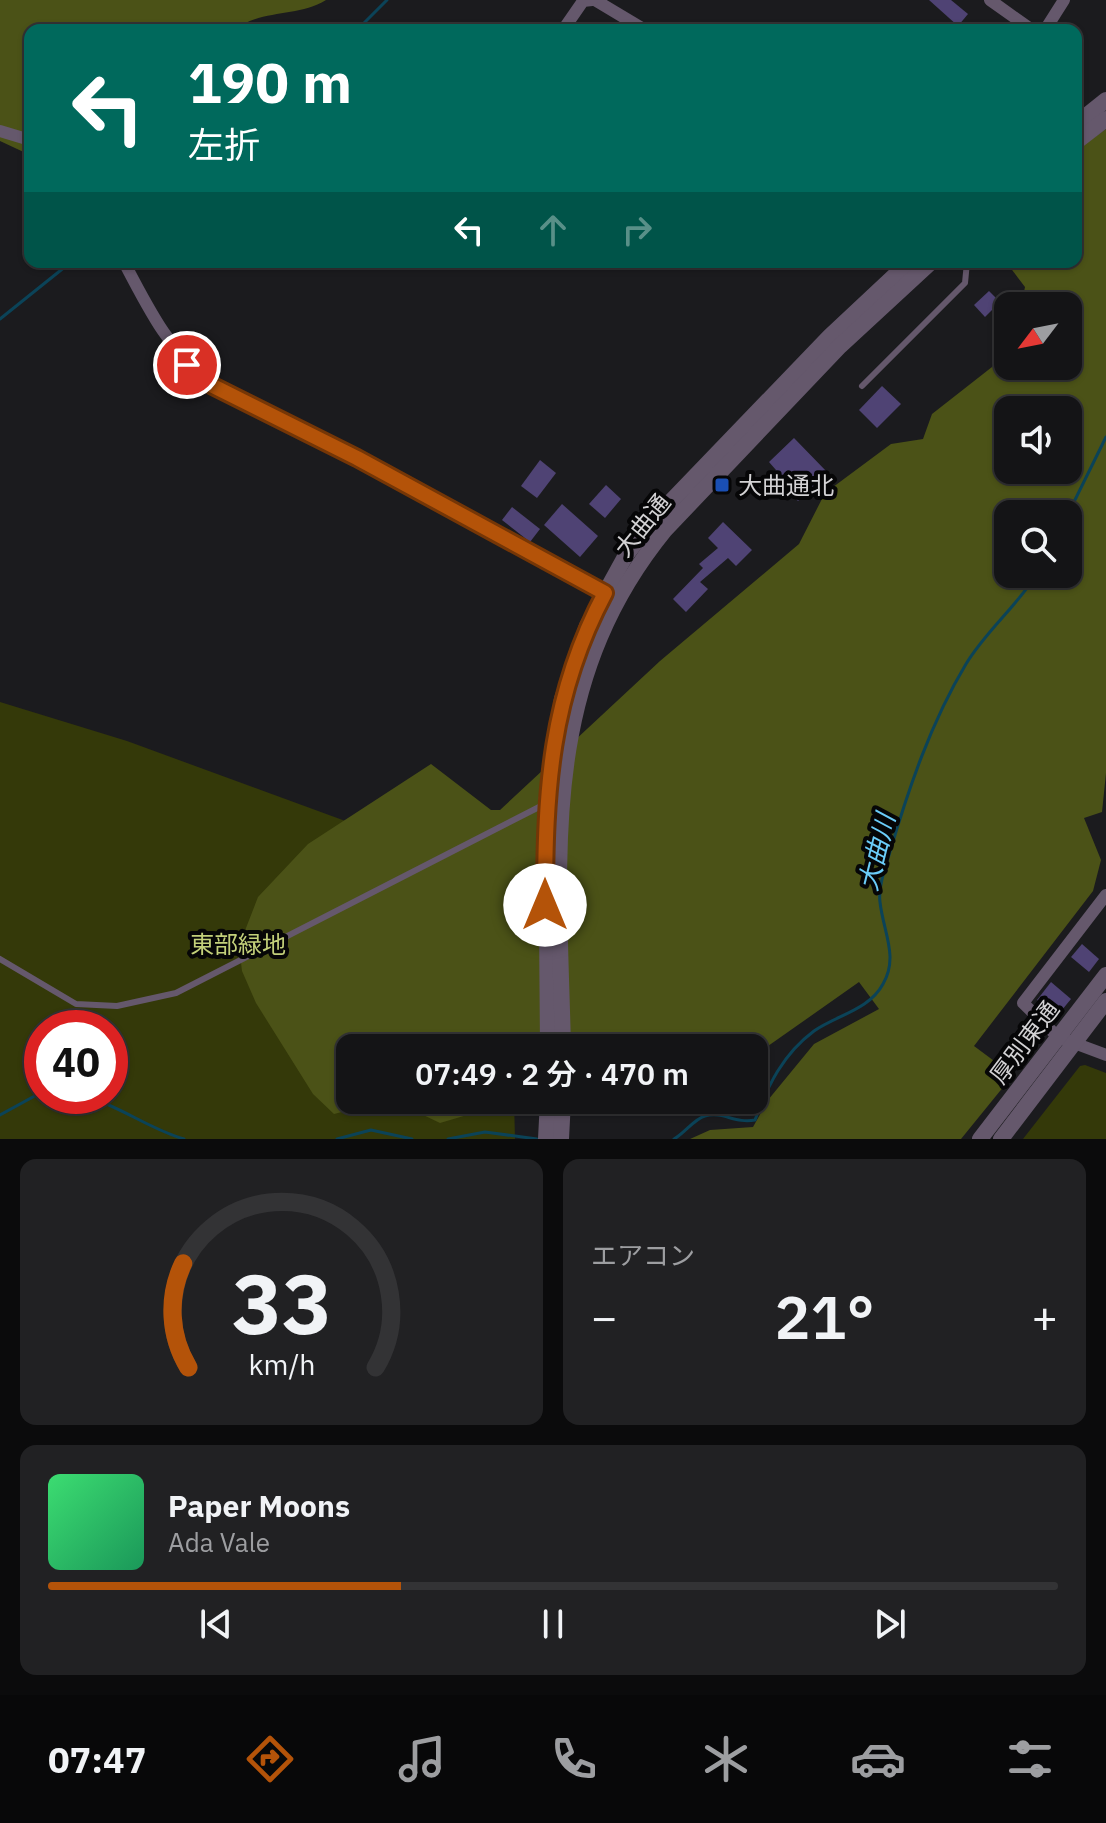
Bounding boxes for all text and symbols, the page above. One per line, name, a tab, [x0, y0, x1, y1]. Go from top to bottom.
text: 190 m	[188, 46, 352, 118]
icon: left	[56, 56, 160, 160]
text: 左折	[188, 121, 260, 168]
icon: left	[447, 208, 491, 252]
icon: ahead	[531, 208, 575, 252]
icon: right	[615, 208, 659, 252]
north arrow	[994, 292, 1082, 380]
map controls	[994, 292, 1082, 588]
pin	[153, 331, 221, 399]
icon: arrive	[165, 343, 209, 387]
button: sound	[994, 396, 1082, 484]
place label: 大曲通北	[738, 469, 834, 501]
marker: 大曲通北	[713, 476, 731, 494]
street label: 大曲通	[607, 487, 677, 563]
button: search	[994, 500, 1082, 588]
water label: 大曲川	[850, 807, 903, 894]
position arrow	[503, 863, 587, 947]
park label: 東部緑地	[190, 928, 286, 960]
street label: 厚別東通	[982, 994, 1066, 1090]
speed limit sign: 40	[24, 1010, 128, 1114]
text: 07:49 · 2 分 · 470 m	[415, 1054, 689, 1093]
text: エアコン	[591, 1238, 695, 1272]
text: 33	[232, 1249, 331, 1357]
text: 21°	[774, 1277, 875, 1356]
text: −	[591, 1288, 617, 1345]
text: +	[1032, 1288, 1058, 1345]
text: km/h	[248, 1346, 315, 1383]
text: Paper Moons	[168, 1486, 350, 1525]
text: Ada Vale	[168, 1525, 270, 1559]
icon: previous	[194, 1602, 238, 1646]
icon: pause	[531, 1602, 575, 1646]
icon: next	[868, 1602, 912, 1646]
icon: directions	[242, 1731, 298, 1787]
icon: music	[394, 1731, 450, 1787]
icon: phone	[546, 1731, 602, 1787]
icon: climate	[698, 1731, 754, 1787]
icon: car	[850, 1731, 906, 1787]
icon: filters	[1002, 1731, 1058, 1787]
text: 07:47	[48, 1736, 146, 1783]

